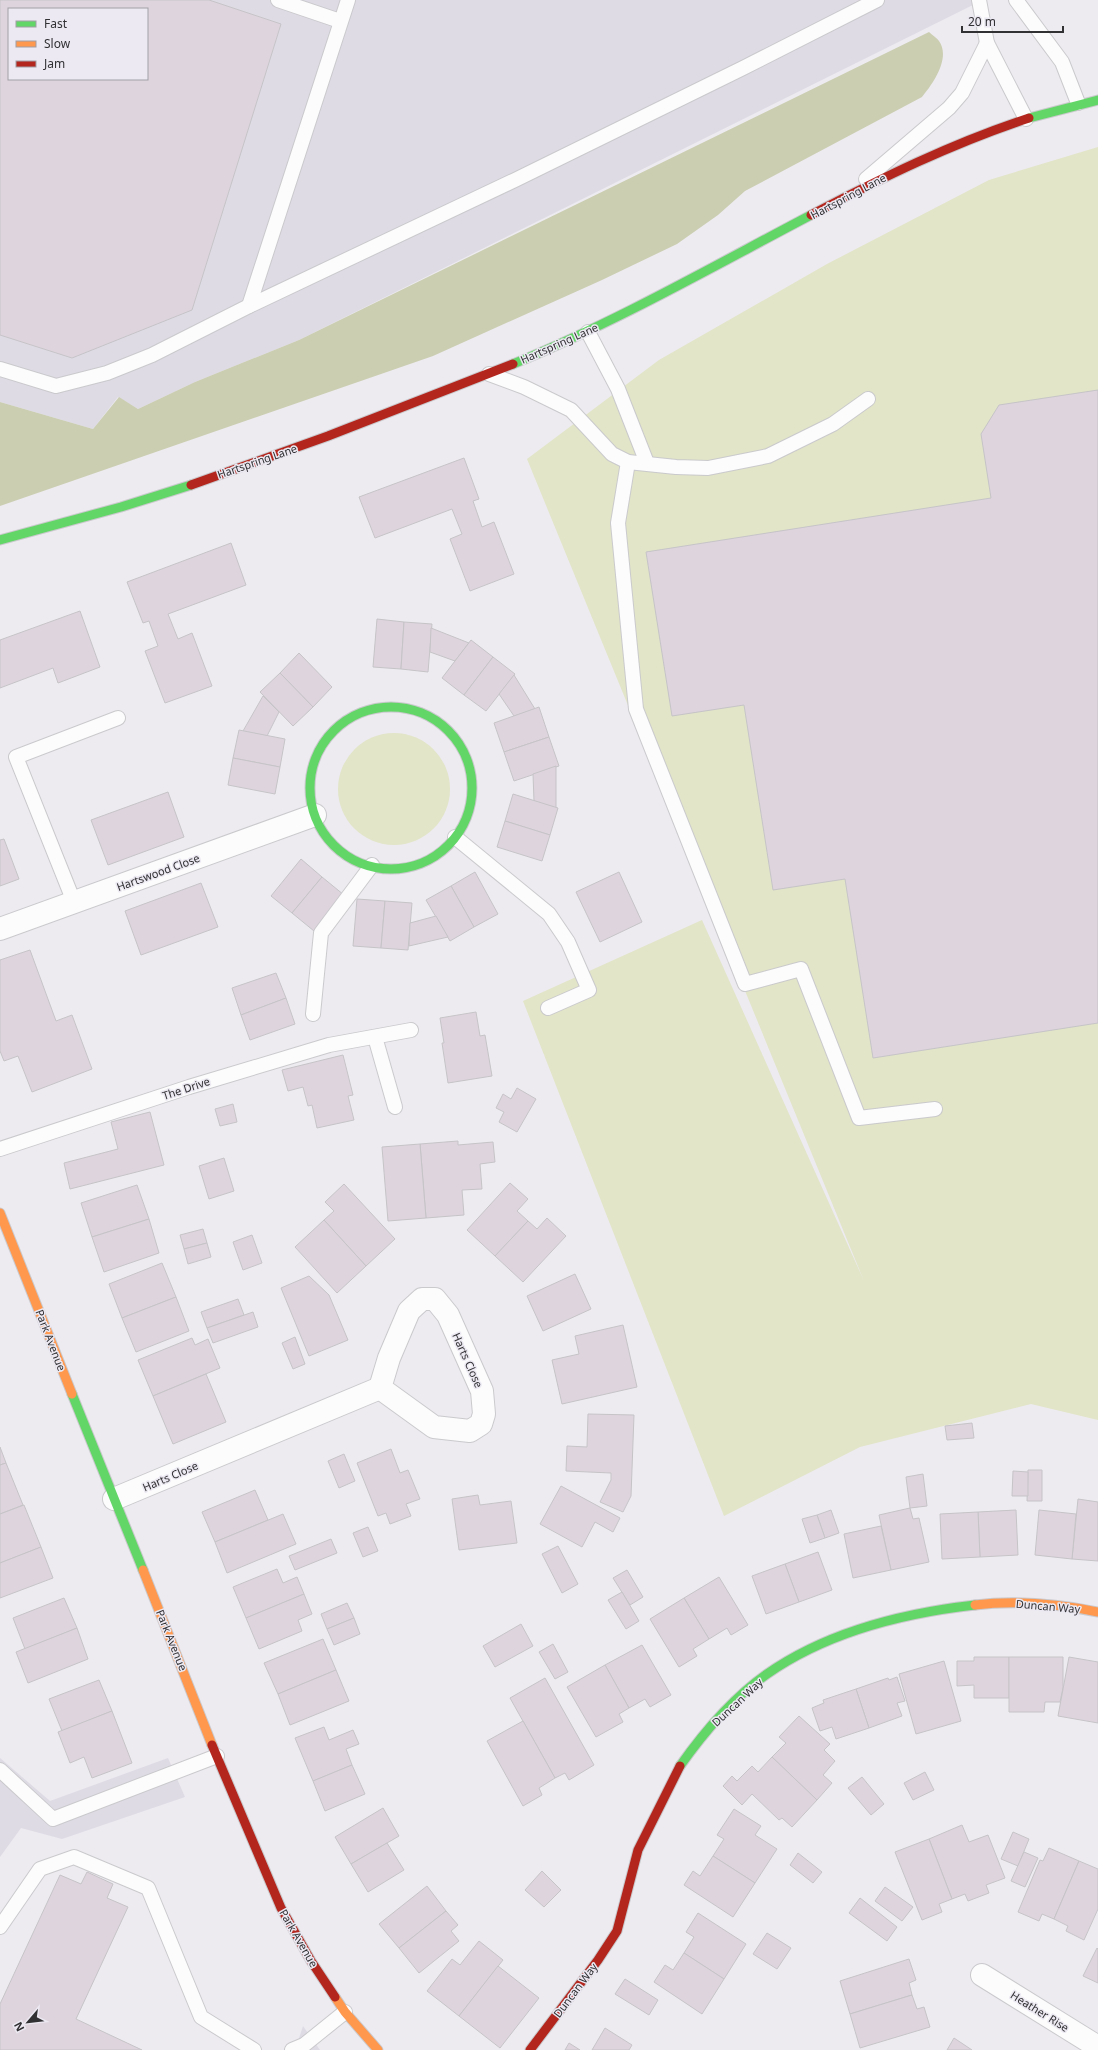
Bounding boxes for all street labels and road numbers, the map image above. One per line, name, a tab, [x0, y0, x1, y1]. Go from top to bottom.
street label: Hartspring Lane	[808, 170, 888, 222]
street label: Hartspring Lane	[518, 319, 600, 367]
street label: Hartspring Lane	[215, 440, 299, 482]
street label: Hartswood Close	[114, 850, 202, 894]
street label: The Drive	[160, 1073, 212, 1103]
street label: Park Avenue	[32, 1307, 70, 1373]
street label: Harts Close	[449, 1330, 487, 1390]
street label: Harts Close	[140, 1458, 200, 1494]
street label: Duncan Way	[1015, 1596, 1081, 1616]
street label: Park Avenue	[153, 1607, 191, 1673]
street label: Duncan Way	[708, 1674, 766, 1729]
street label: Park Avenue	[276, 1906, 322, 1970]
street label: Duncan Way	[550, 1959, 601, 2020]
street label: Heather Rise	[1008, 1987, 1072, 2035]

